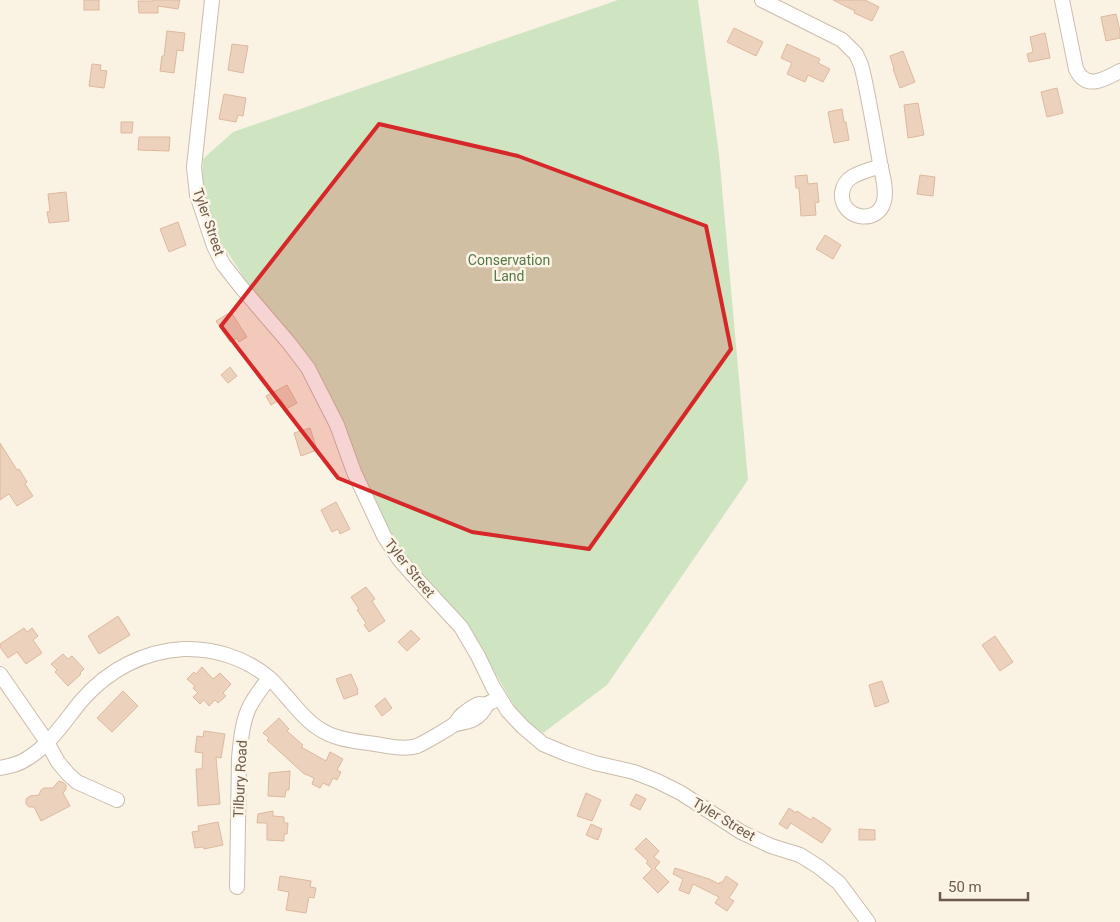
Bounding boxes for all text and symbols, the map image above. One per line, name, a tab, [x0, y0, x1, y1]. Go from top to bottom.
street label: Tyler Street	[190, 186, 228, 258]
park label: Conservation Land	[468, 252, 550, 284]
street label: Tyler Street	[382, 536, 439, 601]
street label: Tilbury Road	[230, 740, 250, 818]
street label: Tyler Street	[690, 794, 759, 844]
scale bar	[940, 870, 1028, 902]
text: 50 m	[948, 878, 982, 896]

